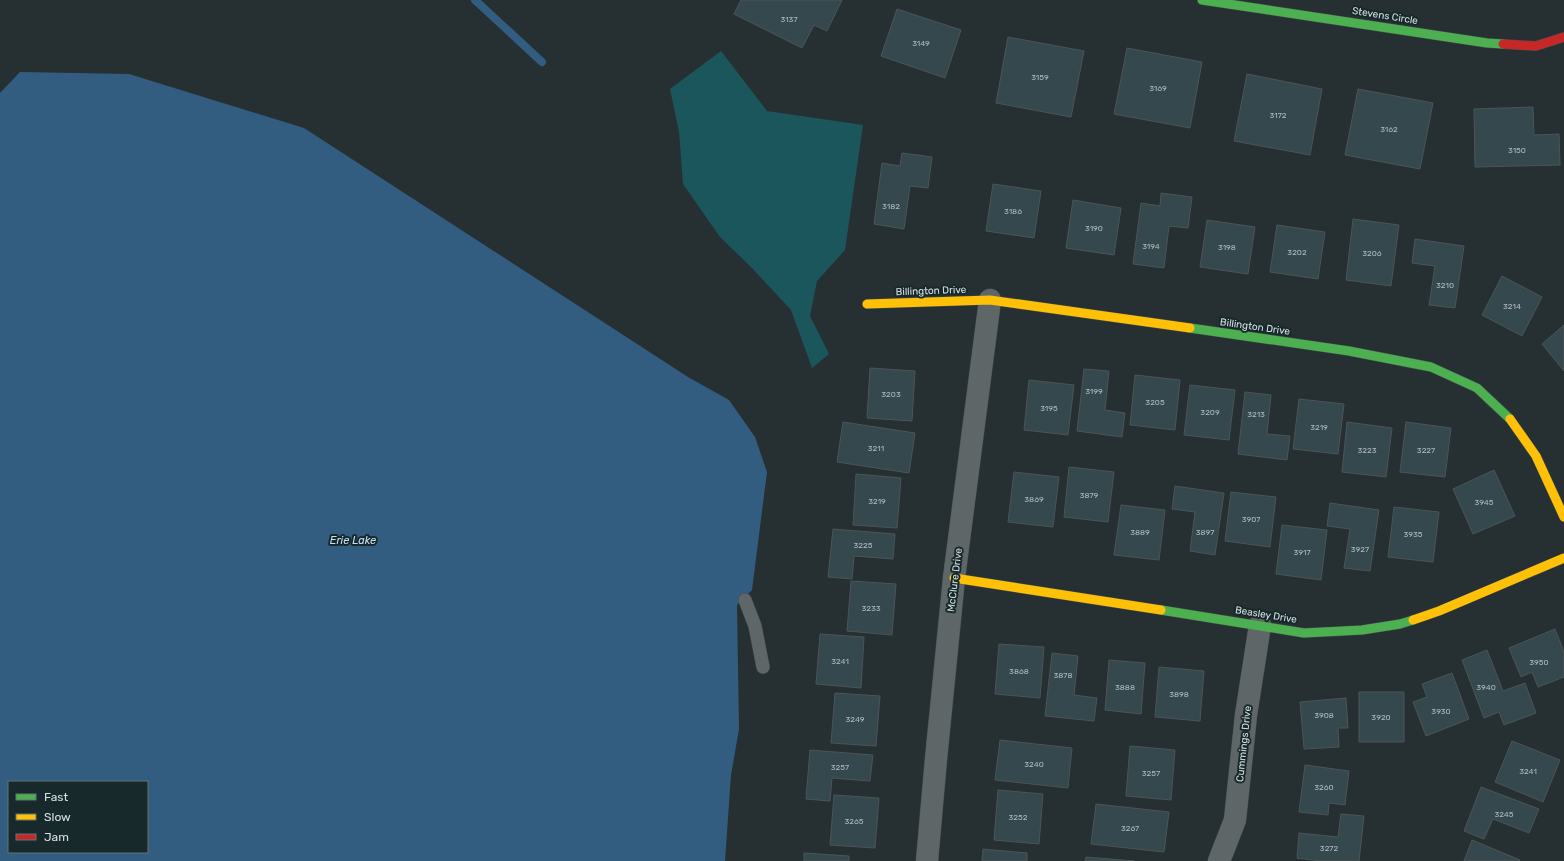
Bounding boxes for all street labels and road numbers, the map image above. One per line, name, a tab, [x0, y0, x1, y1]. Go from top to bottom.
street label: Stevens Circle	[1351, 5, 1419, 27]
street label: Billington Drive	[895, 284, 967, 298]
street label: Billington Drive	[1219, 316, 1291, 338]
street label: McClure Drive	[945, 547, 965, 613]
street label: Beasley Drive	[1234, 604, 1298, 626]
street label: Cummings Drive	[1234, 705, 1254, 783]

